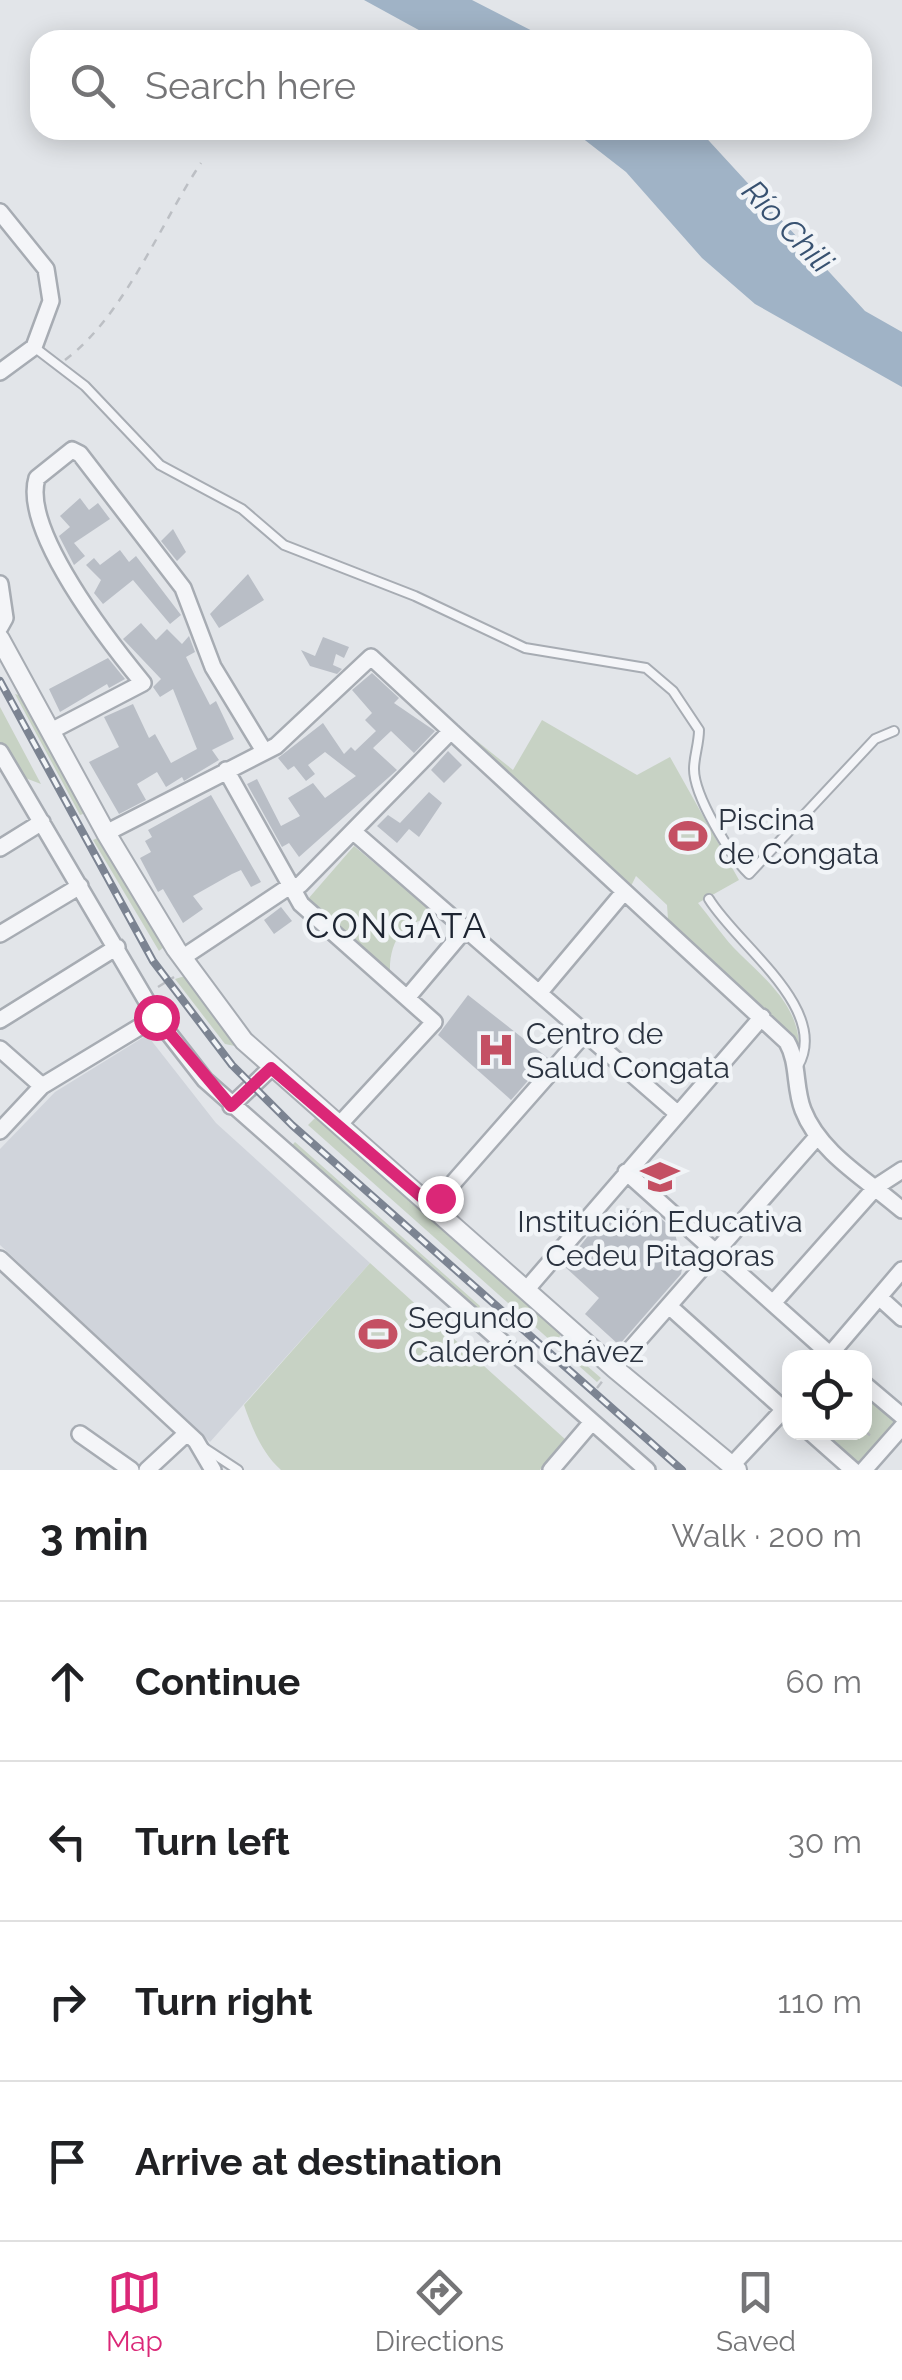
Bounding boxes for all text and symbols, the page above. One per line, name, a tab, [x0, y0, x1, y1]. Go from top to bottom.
search box	[30, 30, 872, 140]
icon: search	[65, 58, 120, 113]
text: Search here	[145, 63, 356, 108]
water label: Río Chili	[735, 172, 842, 281]
place label: Piscina de Congata	[718, 802, 879, 871]
sports icon: Piscina de Congata	[667, 815, 709, 857]
district label: CONGATA	[305, 905, 489, 946]
route start	[134, 995, 180, 1041]
place label: Centro de Salud Congata	[526, 1016, 730, 1085]
hospital icon: Centro de Salud Congata	[475, 1029, 517, 1071]
school or university icon: Institución Educativa Cedeu Pitagoras	[639, 1156, 681, 1198]
route end	[418, 1176, 464, 1222]
place label: Institución Educativa Cedeu Pitagoras	[517, 1204, 803, 1273]
place label: Segundo Calderón Chávez	[408, 1300, 644, 1369]
sports icon: Segundo Calderón Chávez	[357, 1313, 399, 1355]
map controls	[782, 1350, 872, 1440]
button: locate	[782, 1350, 872, 1440]
text: 3 min	[40, 1511, 149, 1560]
text: Walk · 200 m	[671, 1517, 862, 1554]
icon: ahead	[40, 1654, 95, 1709]
text: Continue	[135, 1659, 300, 1704]
text: 60 m	[786, 1663, 862, 1700]
icon: left	[40, 1814, 95, 1869]
text: Turn left	[135, 1819, 290, 1864]
text: 30 m	[788, 1823, 862, 1860]
icon: right	[40, 1974, 95, 2029]
text: Turn right	[135, 1979, 312, 2024]
text: 110 m	[777, 1983, 862, 2020]
icon: arrive	[40, 2134, 95, 2189]
text: Arrive at destination	[135, 2139, 502, 2184]
tab: Map	[106, 2265, 163, 2358]
tab: Directions	[375, 2265, 504, 2358]
tab: Saved	[716, 2265, 796, 2358]

